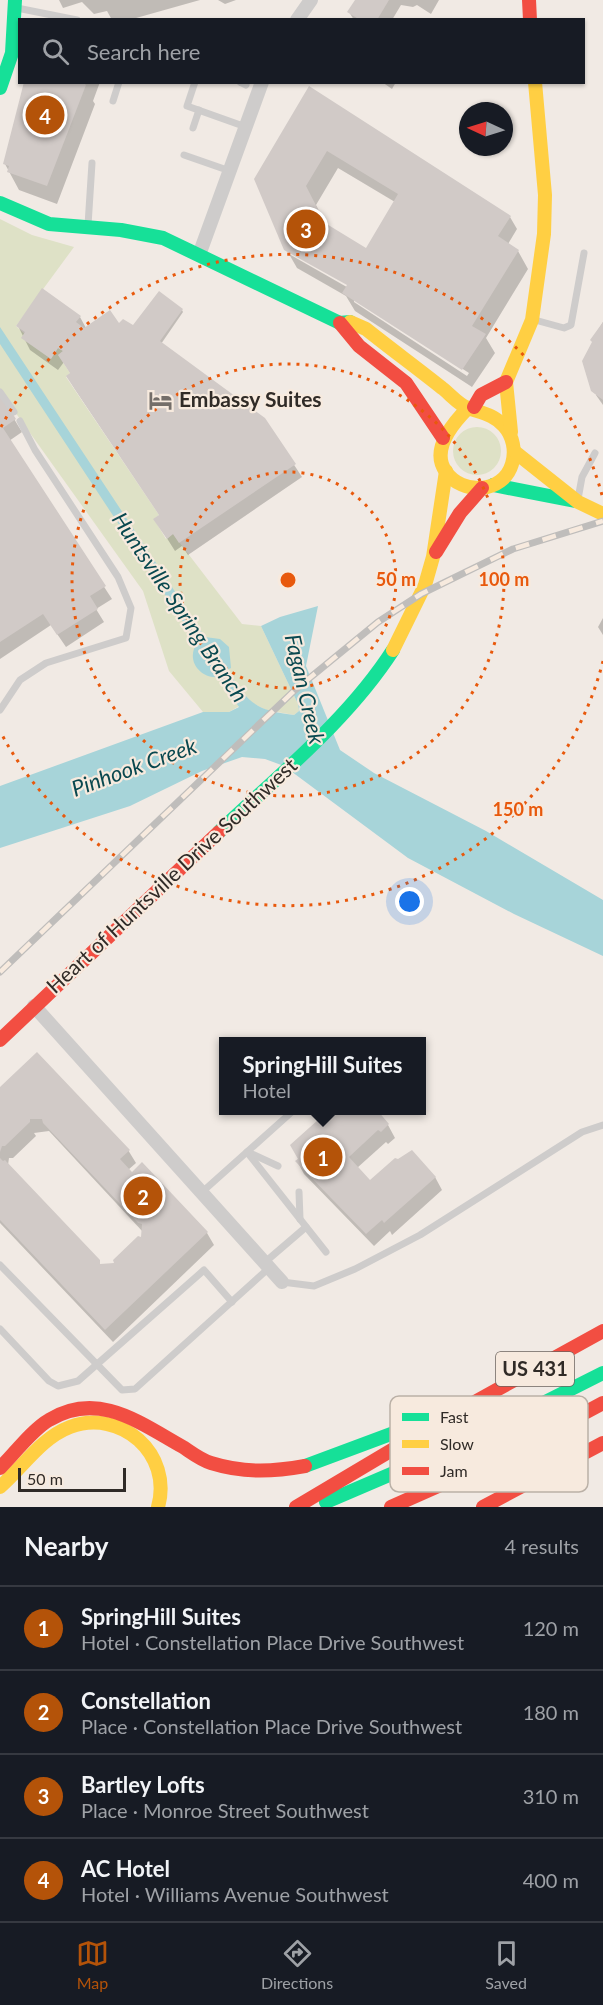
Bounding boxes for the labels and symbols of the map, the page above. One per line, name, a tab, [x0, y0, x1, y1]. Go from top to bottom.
pin: 4	[26, 92, 64, 138]
north arrow	[459, 102, 513, 156]
pin: 3	[286, 206, 326, 252]
place label: Embassy Suites	[179, 386, 322, 411]
hotel icon: Embassy Suites	[148, 387, 174, 413]
water label: Huntsville Spring Branch	[107, 507, 254, 707]
text: 50 m	[376, 568, 416, 590]
text: 100 m	[479, 568, 529, 590]
centre of rings	[278, 570, 298, 590]
water label: Fagan Creek	[280, 631, 331, 747]
water label: Pinhook Creek	[68, 731, 201, 802]
street label: Heart of Huntsville Drive Southwest	[41, 752, 302, 998]
text: 150 m	[493, 798, 543, 820]
your location	[395, 887, 424, 916]
pin: 1	[304, 1134, 342, 1180]
pin: 2	[124, 1174, 162, 1218]
road number: US 431	[496, 1352, 574, 1386]
legend	[390, 1396, 588, 1492]
text: Fast	[440, 1407, 469, 1426]
text: Slow	[440, 1434, 474, 1453]
text: Jam	[440, 1461, 468, 1480]
scale bar	[18, 1465, 126, 1492]

